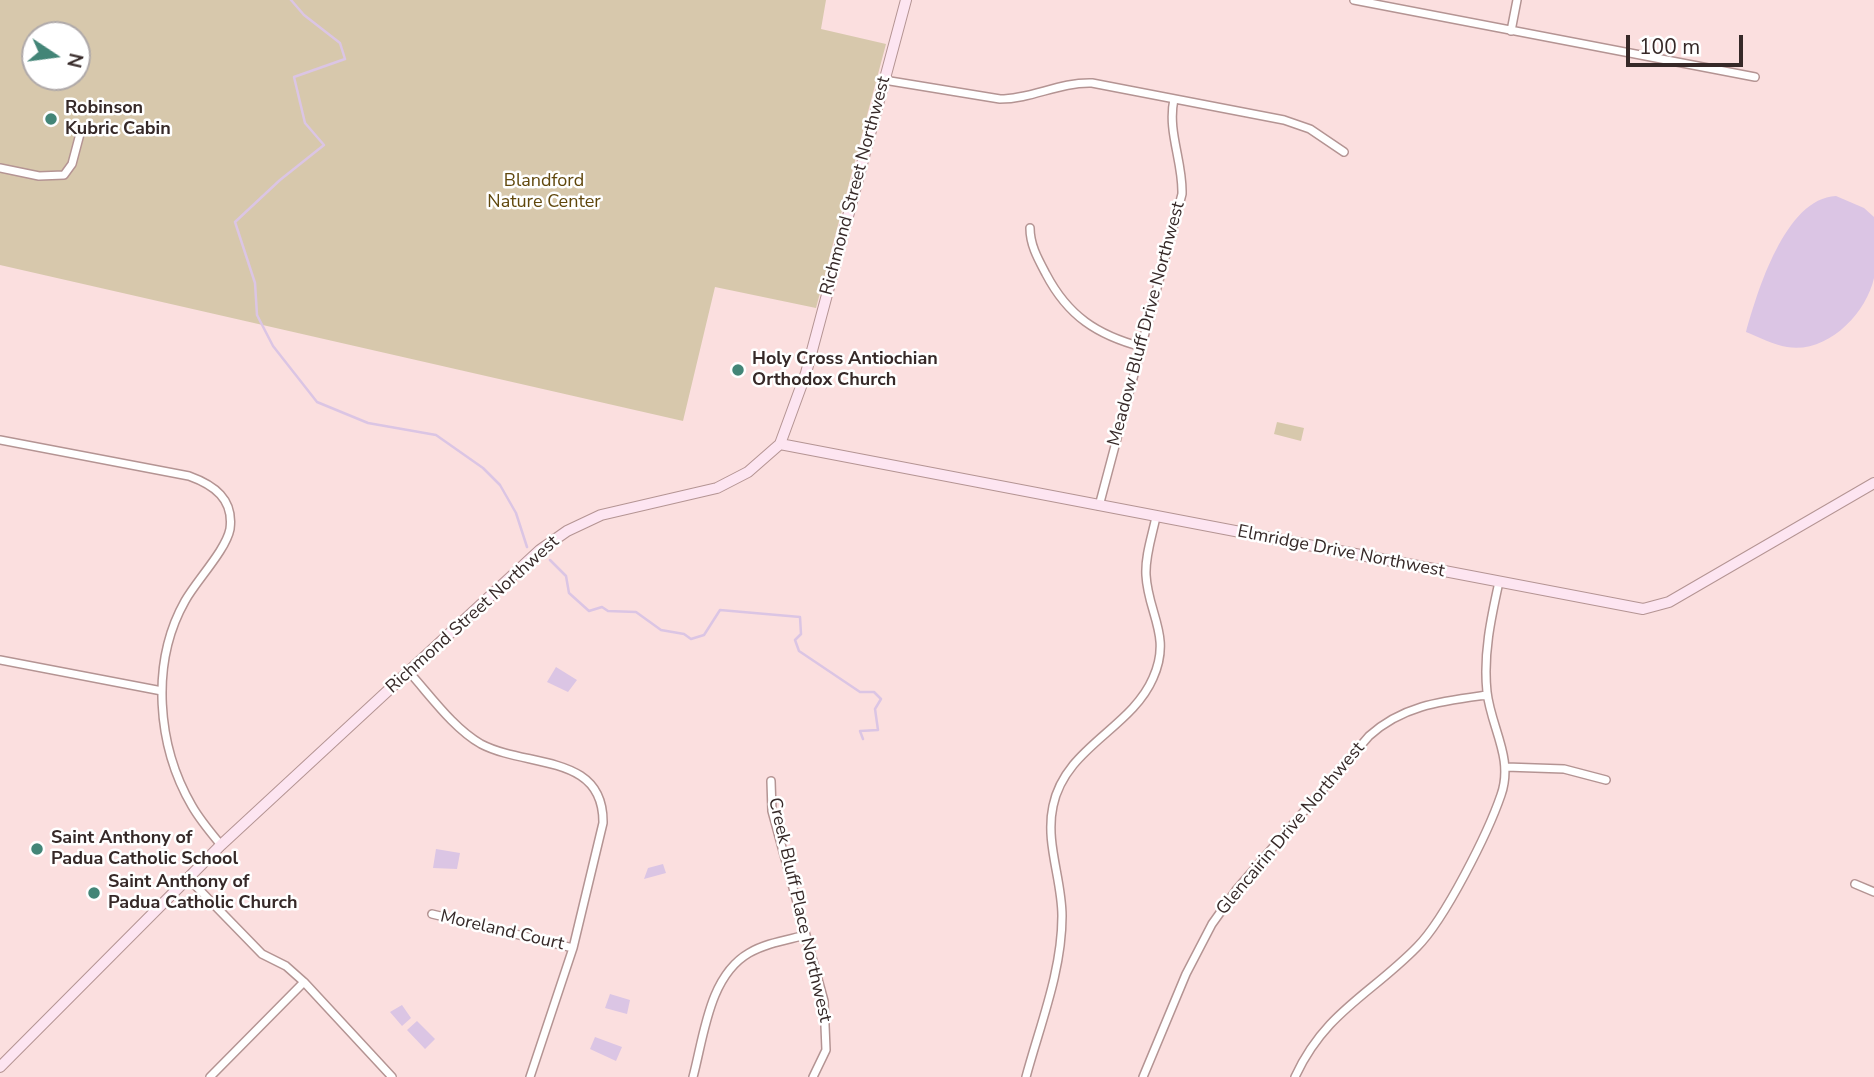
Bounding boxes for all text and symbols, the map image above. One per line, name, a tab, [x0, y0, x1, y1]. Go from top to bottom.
north arrow	[21, 21, 91, 91]
scale bar	[1629, 21, 1746, 65]
text: 100 m	[1639, 33, 1700, 61]
text: N	[60, 50, 89, 70]
street label: Richmond Street Northwest	[816, 74, 896, 298]
place label: Robinson Kubric Cabin	[65, 98, 171, 140]
marker: Robinson Kubric Cabin	[43, 111, 59, 127]
park label: Blandford Nature Center	[487, 171, 601, 214]
street label: Meadow Bluff Drive Northwest	[1104, 199, 1190, 449]
place label: Holy Cross Antiochian Orthodox Church	[752, 349, 938, 392]
marker: Holy Cross Antiochian Orthodox Church	[730, 362, 746, 378]
street label: Elmridge Drive Northwest	[1236, 521, 1446, 583]
street label: Richmond Street Northwest	[382, 532, 564, 698]
street label: Glencairin Drive Northwest	[1212, 738, 1370, 920]
street label: Creek Bluff Place Northwest	[763, 796, 835, 1024]
place label: Saint Anthony of Padua Catholic School	[51, 828, 238, 870]
marker: Saint Anthony of Padua Catholic School	[29, 841, 45, 857]
place label: Saint Anthony of Padua Catholic Church	[108, 872, 297, 914]
marker: Saint Anthony of Padua Catholic Church	[86, 885, 102, 901]
street label: Moreland Court	[438, 906, 566, 956]

